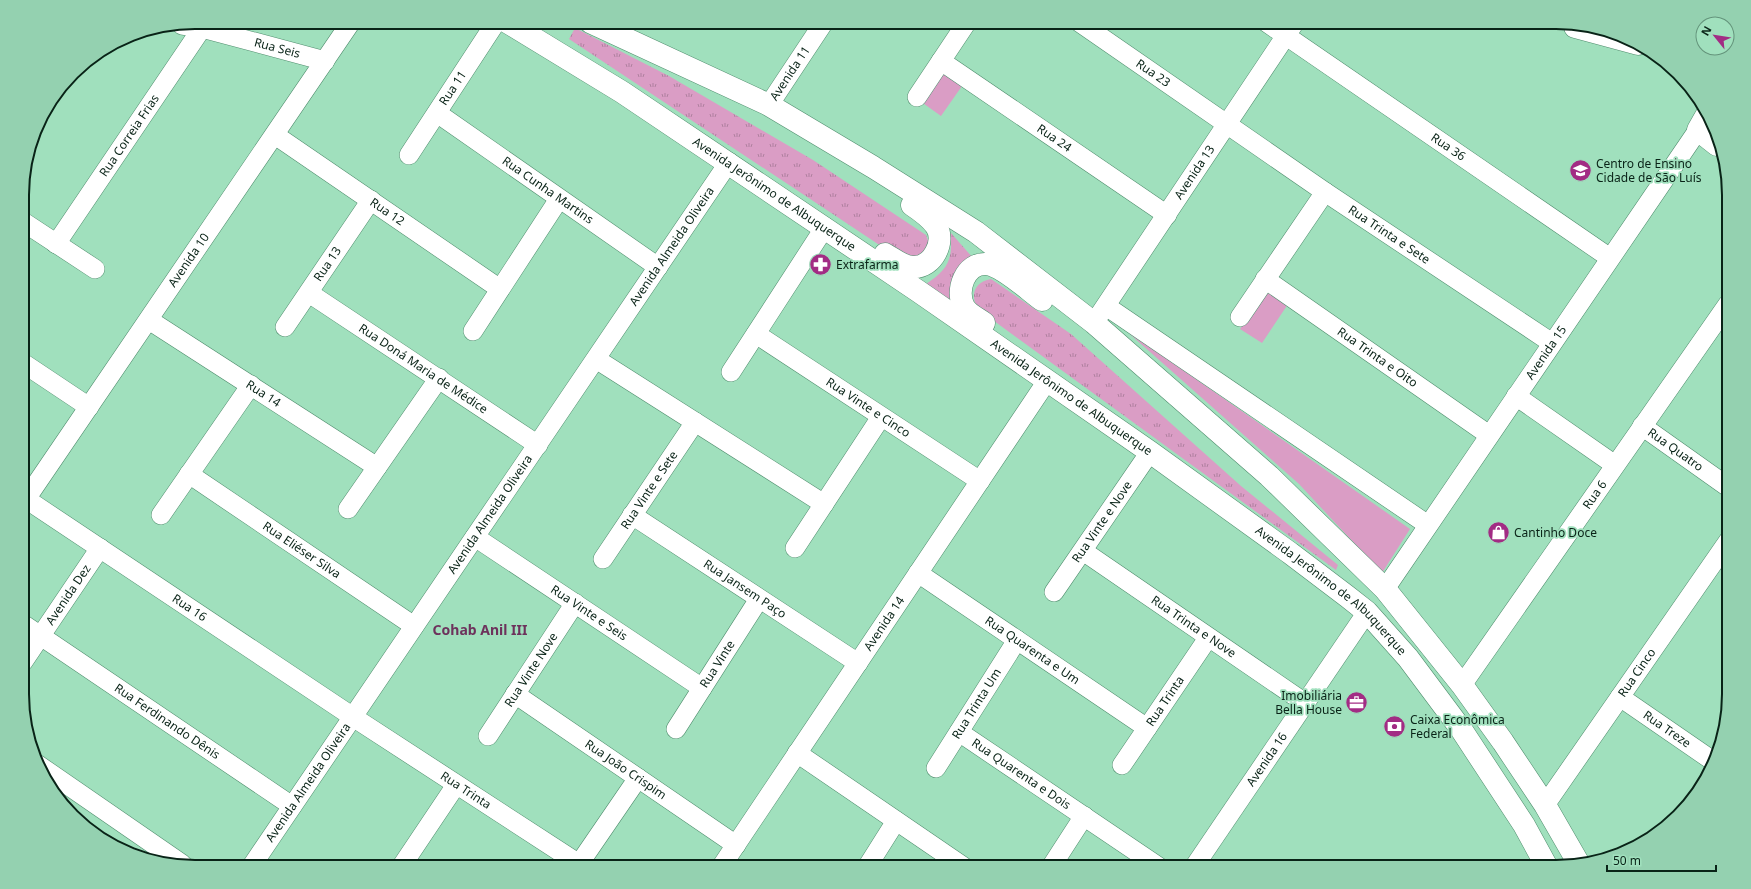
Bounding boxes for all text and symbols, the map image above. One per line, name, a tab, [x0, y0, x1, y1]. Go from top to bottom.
north arrow	[1695, 16, 1735, 56]
text: N	[1697, 23, 1715, 38]
street label: Rua Seis	[252, 33, 302, 62]
street label: Avenida 11	[765, 42, 814, 104]
street label: Rua 23	[1133, 55, 1174, 91]
street label: Rua 11	[435, 67, 470, 109]
street label: Rua Correia Frias	[95, 91, 163, 180]
street label: Rua 24	[1034, 120, 1075, 156]
street label: Rua 36	[1428, 129, 1469, 165]
street label: Avenida Jerônimo de Albuquerque	[689, 133, 860, 255]
street label: Avenida 13	[1170, 141, 1219, 203]
street label: Rua Cunha Martins	[499, 152, 597, 228]
place label: Centro de Ensino Cidade de São Luís	[1596, 155, 1702, 186]
school or university icon: Centro de Ensino Cidade de São Luís	[1568, 158, 1594, 184]
street label: Avenida Almeida Oliveira	[625, 183, 718, 309]
street label: Rua 12	[367, 194, 408, 229]
street label: Rua Trinta e Sete	[1345, 201, 1434, 268]
street label: Avenida 10	[164, 229, 213, 290]
street label: Rua 13	[309, 243, 345, 284]
pharmacy icon: Extrafarma	[808, 252, 834, 278]
place label: Extrafarma	[836, 256, 899, 273]
street label: Rua Doná Maria de Médice	[356, 319, 491, 417]
street label: Avenida 15	[1521, 322, 1570, 383]
street label: Rua Trinta e Oito	[1334, 323, 1421, 391]
street label: Avenida Jerônimo de Albuquerque	[987, 335, 1156, 459]
street label: Rua Vinte e Cinco	[823, 373, 914, 441]
street label: Rua 14	[243, 376, 284, 411]
street label: Rua Quatro	[1644, 424, 1707, 475]
street label: Rua Vinte e Sete	[616, 447, 681, 532]
street label: Avenida Almeida Oliveira	[443, 451, 536, 577]
street label: Rua Vinte e Nove	[1068, 477, 1136, 566]
street label: Rua 6	[1578, 477, 1610, 512]
street label: Rua Eliéser Silva	[260, 517, 344, 582]
shop icon: Cantinho Doce	[1486, 520, 1512, 546]
street label: Avenida Jerônimo de Albuquerque	[1252, 522, 1411, 659]
place label: Cantinho Doce	[1514, 524, 1597, 541]
street label: Rua Jansem Paço	[700, 555, 790, 622]
street label: Avenida Dez	[41, 561, 95, 628]
street label: Rua Vinte e Seis	[548, 581, 631, 644]
street label: Rua 16	[169, 590, 211, 625]
street label: Rua Trinta e Nove	[1148, 591, 1240, 662]
street label: Avenida 14	[859, 593, 908, 654]
street label: Rua Quarenta e Um	[982, 612, 1083, 688]
district label: Cohab Anil III	[433, 620, 527, 639]
street label: Rua Vinte Nove	[500, 629, 562, 710]
street label: Rua Vinte	[695, 636, 739, 691]
street label: Rua Cinco	[1613, 645, 1659, 700]
street label: Rua Trinta Um	[947, 665, 1005, 742]
street label: Rua Trinta	[1142, 672, 1188, 729]
street label: Rua Ferdinando Dênis	[111, 679, 224, 763]
place label: Imobiliária Bella House	[1275, 687, 1342, 718]
office icon: Imobiliária Bella House	[1344, 690, 1370, 716]
street label: Rua Treze	[1640, 706, 1695, 752]
place label: Caixa Econômica Federal	[1410, 711, 1505, 742]
bank icon: Caixa Econômica Federal	[1381, 714, 1407, 740]
street label: Avenida Almeida Oliveira	[261, 719, 354, 845]
street label: Avenida 16	[1242, 729, 1291, 790]
street label: Rua Quarenta e Dois	[969, 734, 1075, 813]
street label: Rua João Crispim	[582, 735, 670, 803]
street label: Rua Trinta	[437, 767, 495, 813]
scale bar	[1607, 847, 1716, 873]
text: 50 m	[1613, 852, 1641, 869]

